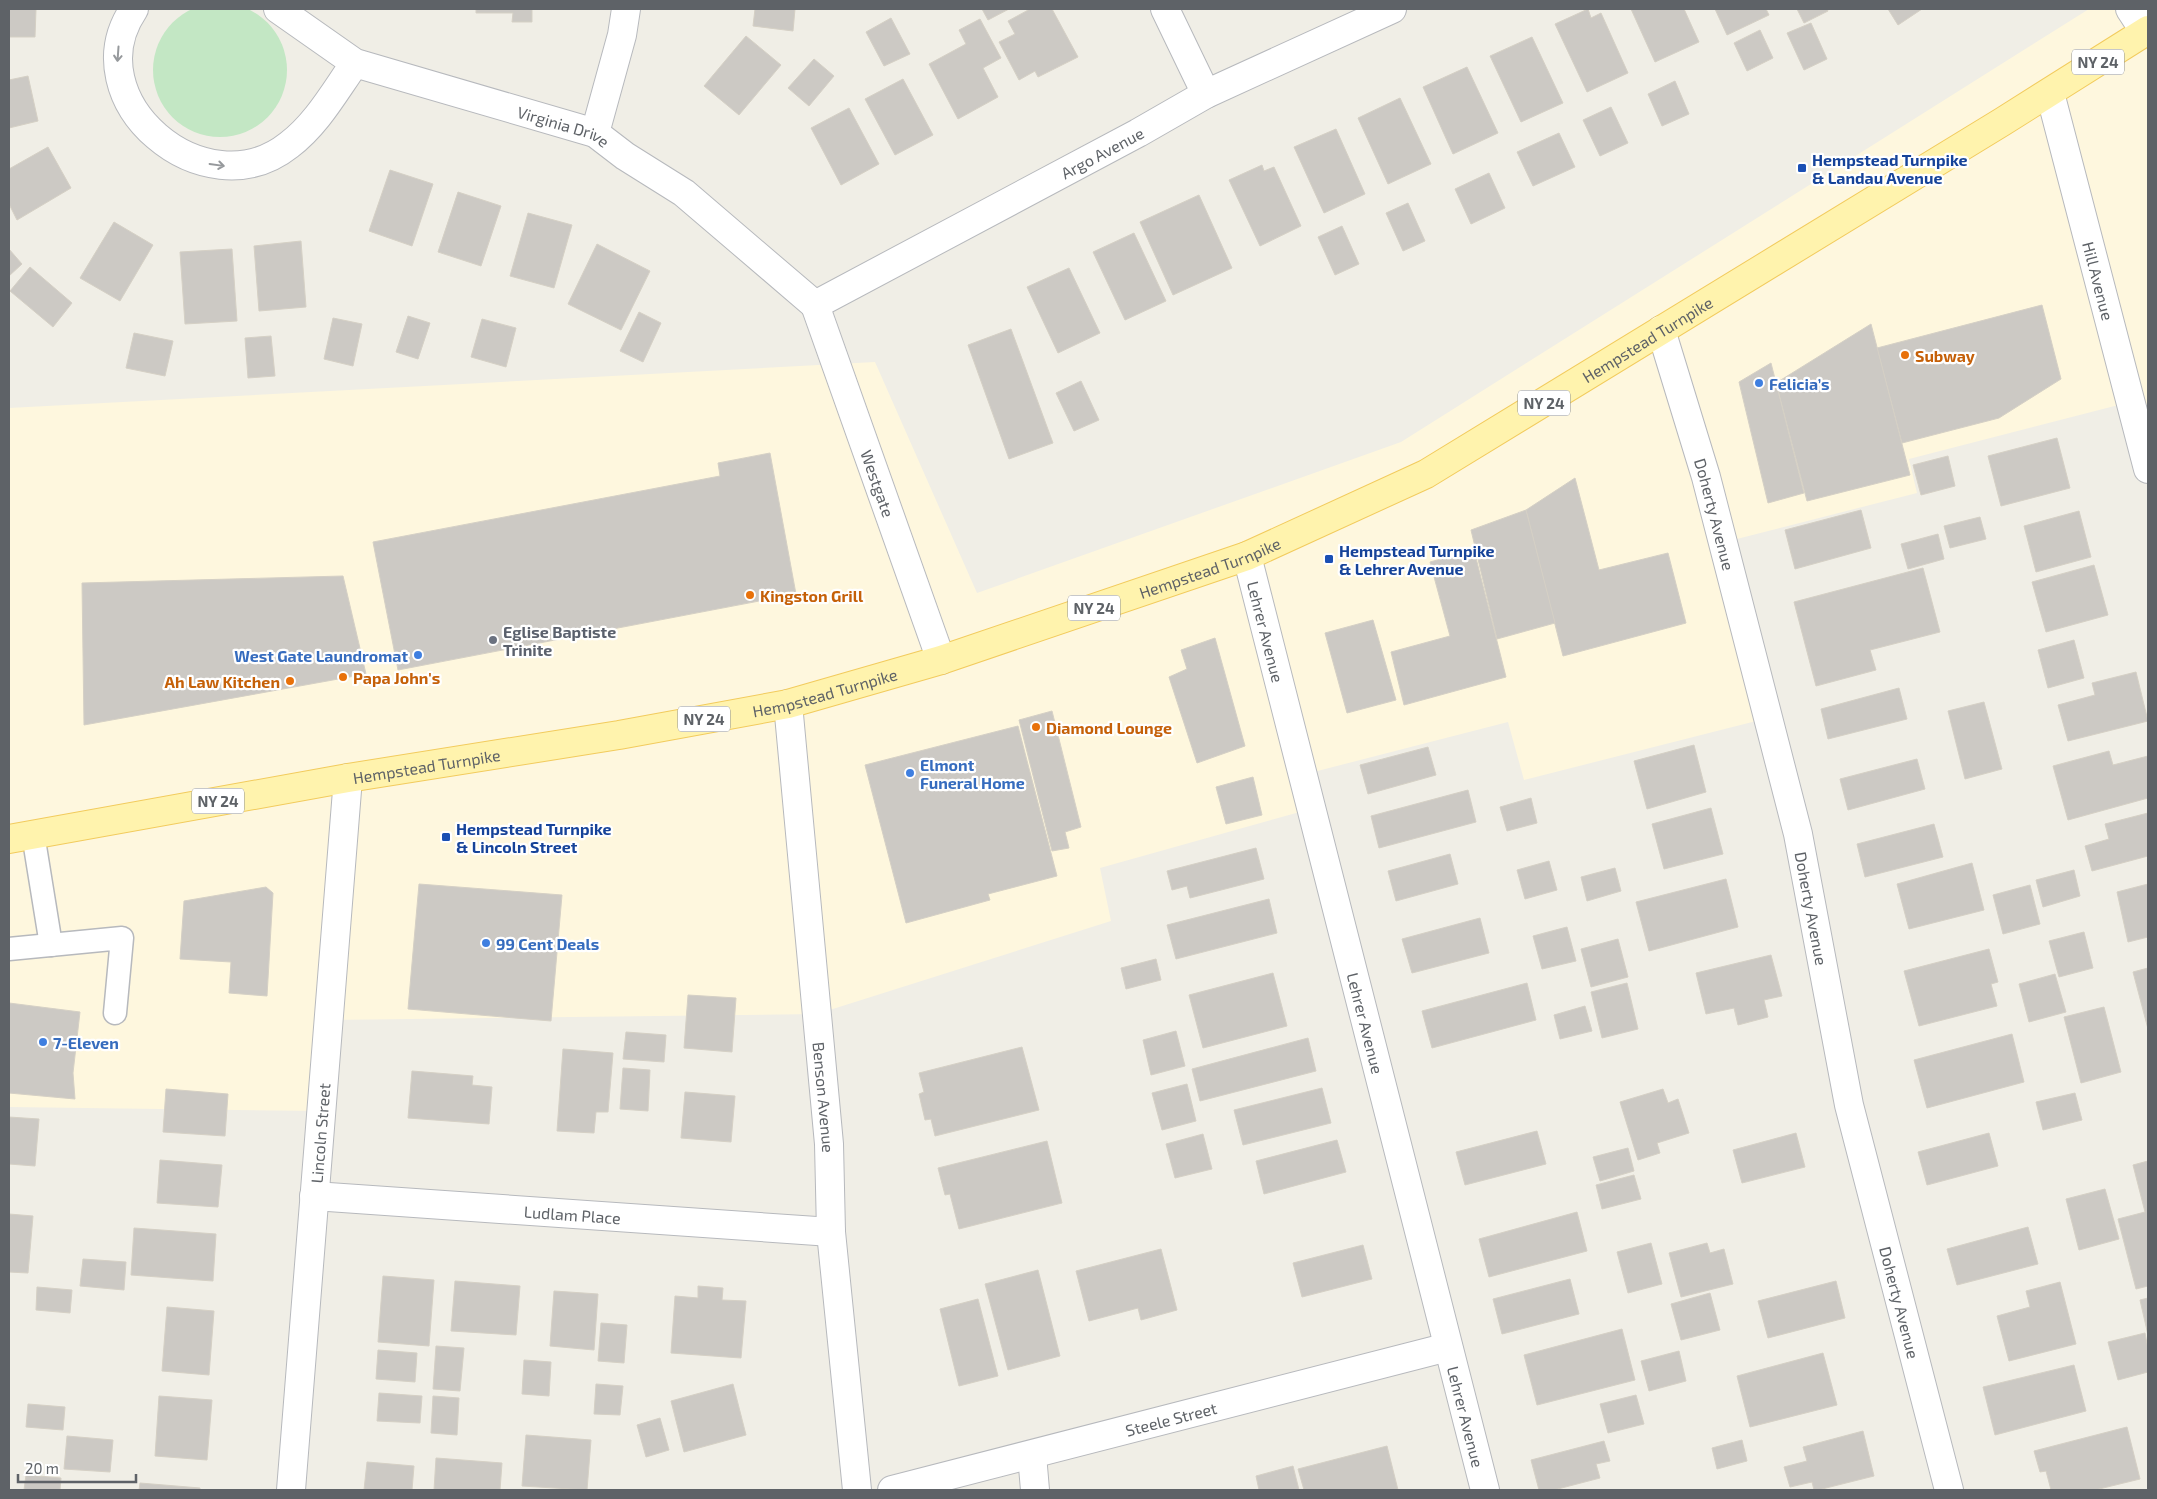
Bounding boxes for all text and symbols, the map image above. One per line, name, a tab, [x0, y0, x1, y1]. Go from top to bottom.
one-way arrow	[113, 46, 122, 62]
road number: NY 24	[2072, 50, 2124, 74]
street label: Virginia Drive	[515, 101, 614, 150]
street label: Argo Avenue	[1057, 122, 1147, 182]
place label: Hempstead Turnpike & Landau Avenue	[1812, 150, 1968, 187]
one-way arrow	[209, 160, 225, 170]
marker: Hempstead Turnpike & Landau Avenue	[1796, 162, 1808, 174]
street label: Hill Avenue	[2080, 239, 2118, 322]
street label: Hempstead Turnpike	[1578, 292, 1716, 386]
place label: Subway	[1915, 346, 1975, 366]
marker: Subway	[1899, 349, 1911, 361]
place label: Felicia’s	[1769, 374, 1830, 393]
marker: Felicia’s	[1753, 377, 1765, 389]
road number: NY 24	[1518, 390, 1570, 416]
street label: Westgate	[858, 447, 899, 519]
street label: Doherty Avenue	[1691, 456, 1739, 572]
street label: Hempstead Turnpike	[1136, 533, 1283, 602]
place label: Hempstead Turnpike & Lehrer Avenue	[1339, 541, 1495, 578]
marker: Hempstead Turnpike & Lehrer Avenue	[1323, 553, 1335, 565]
street label: Lehrer Avenue	[1244, 579, 1288, 684]
place label: Kingston Grill	[760, 586, 864, 605]
marker: Kingston Grill	[744, 589, 756, 601]
road number: NY 24	[1068, 596, 1120, 620]
place label: Eglise Baptiste Trinite	[503, 622, 616, 659]
marker: Eglise Baptiste Trinite	[487, 634, 499, 646]
place label: West Gate Laundromat	[234, 646, 408, 665]
marker: West Gate Laundromat	[412, 649, 424, 661]
street label: Hempstead Turnpike	[751, 664, 899, 720]
place label: Papa John's	[353, 668, 440, 687]
marker: Papa John's	[337, 671, 349, 683]
place label: Ah Law Kitchen	[165, 672, 280, 691]
marker: Ah Law Kitchen	[284, 675, 296, 687]
road number: NY 24	[678, 706, 730, 732]
place label: Diamond Lounge	[1046, 718, 1172, 737]
marker: Diamond Lounge	[1030, 721, 1042, 733]
street label: Hempstead Turnpike	[351, 744, 502, 787]
place label: Elmont Funeral Home	[920, 755, 1025, 792]
marker: Elmont Funeral Home	[904, 767, 916, 779]
road number: NY 24	[192, 788, 244, 814]
place label: Hempstead Turnpike & Lincoln Street	[456, 819, 612, 856]
marker: Hempstead Turnpike & Lincoln Street	[440, 831, 452, 843]
street label: Doherty Avenue	[1792, 850, 1832, 967]
place label: 99 Cent Deals	[496, 934, 599, 953]
marker: 99 Cent Deals	[480, 937, 492, 949]
street label: Lehrer Avenue	[1344, 970, 1388, 1076]
place label: 7-Eleven	[53, 1033, 119, 1052]
marker: 7-Eleven	[37, 1036, 49, 1048]
street label: Benson Avenue	[810, 1041, 839, 1153]
street label: Lincoln Street	[306, 1082, 333, 1184]
street label: Ludlam Place	[523, 1201, 621, 1227]
street label: Doherty Avenue	[1877, 1244, 1924, 1360]
street label: Lehrer Avenue	[1444, 1364, 1488, 1469]
street label: Steele Street	[1123, 1397, 1219, 1439]
scale bar	[18, 1452, 135, 1484]
text: 20 m	[25, 1459, 59, 1477]

